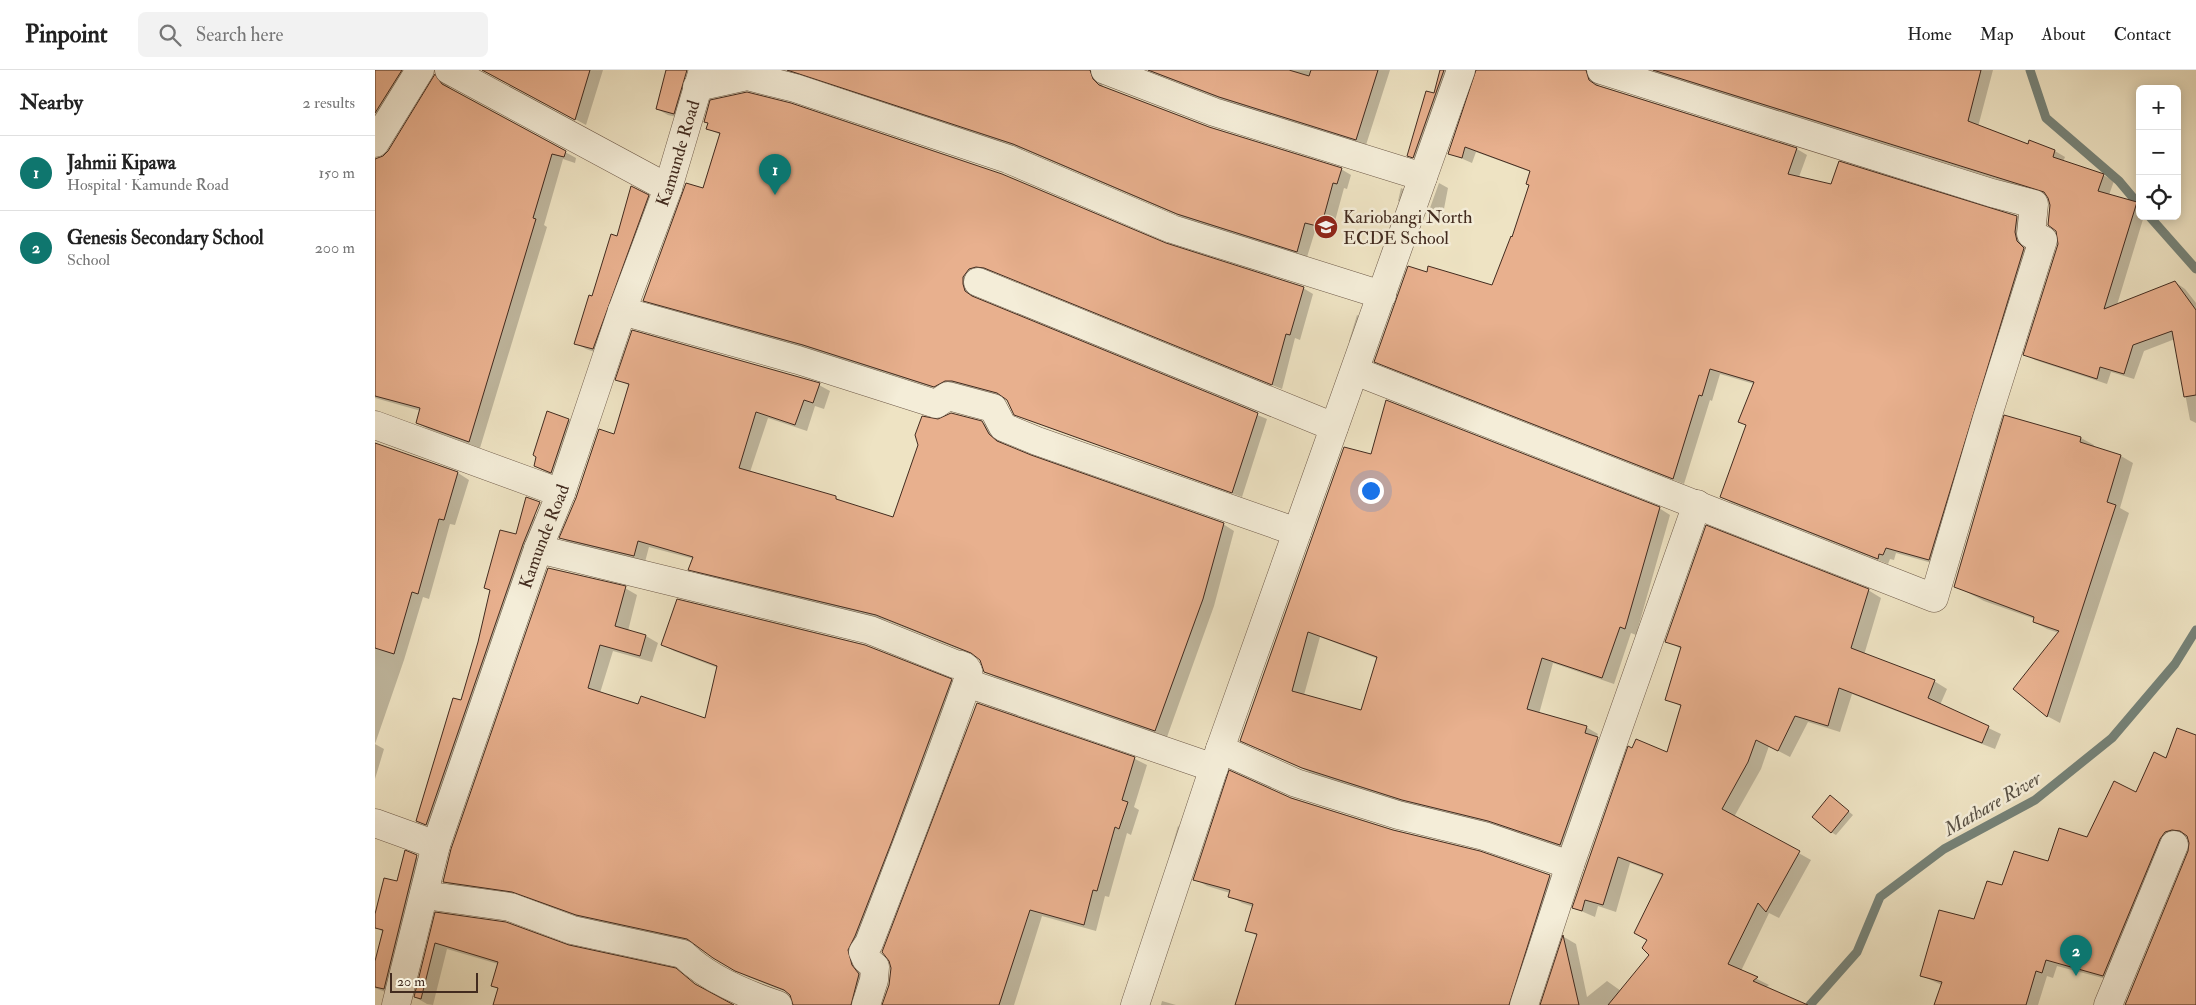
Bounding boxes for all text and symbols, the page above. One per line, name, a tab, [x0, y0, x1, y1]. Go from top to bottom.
search box	[138, 12, 488, 57]
text: Pinpoint	[25, 19, 108, 50]
icon: search	[156, 21, 184, 49]
text: Search here	[196, 23, 283, 47]
text: Home	[1907, 23, 1952, 46]
text: Map	[1980, 23, 2014, 46]
text: About	[2042, 23, 2086, 46]
text: Contact	[2114, 23, 2171, 46]
map controls	[2136, 85, 2181, 220]
button: +	[2136, 85, 2181, 130]
text: Nearby	[20, 89, 83, 116]
text: 2 results	[302, 93, 355, 113]
street label: Kamunde Road	[651, 97, 706, 210]
button: −	[2136, 130, 2181, 175]
text: Jahmii Kipawa	[67, 151, 176, 175]
pin: 1	[759, 154, 791, 195]
text: 1	[33, 163, 39, 183]
text: 150 m	[318, 163, 355, 183]
text: Hospital · Kamunde Road	[67, 175, 229, 195]
button: locate	[2136, 175, 2181, 220]
place label: Kariobangi North ECDE School	[1343, 206, 1473, 250]
school or university icon: Kariobangi North ECDE School	[1313, 214, 1339, 240]
text: Genesis Secondary School	[67, 226, 264, 250]
text: 2	[32, 238, 40, 258]
text: 200 m	[315, 238, 355, 258]
text: School	[67, 250, 110, 270]
your location	[1358, 478, 1384, 504]
street label: Kamunde Road	[514, 481, 575, 592]
water label: Mathare River	[1939, 766, 2046, 842]
pin: 2	[2060, 935, 2092, 976]
scale bar	[390, 970, 477, 993]
text: 20 m	[397, 973, 425, 990]

